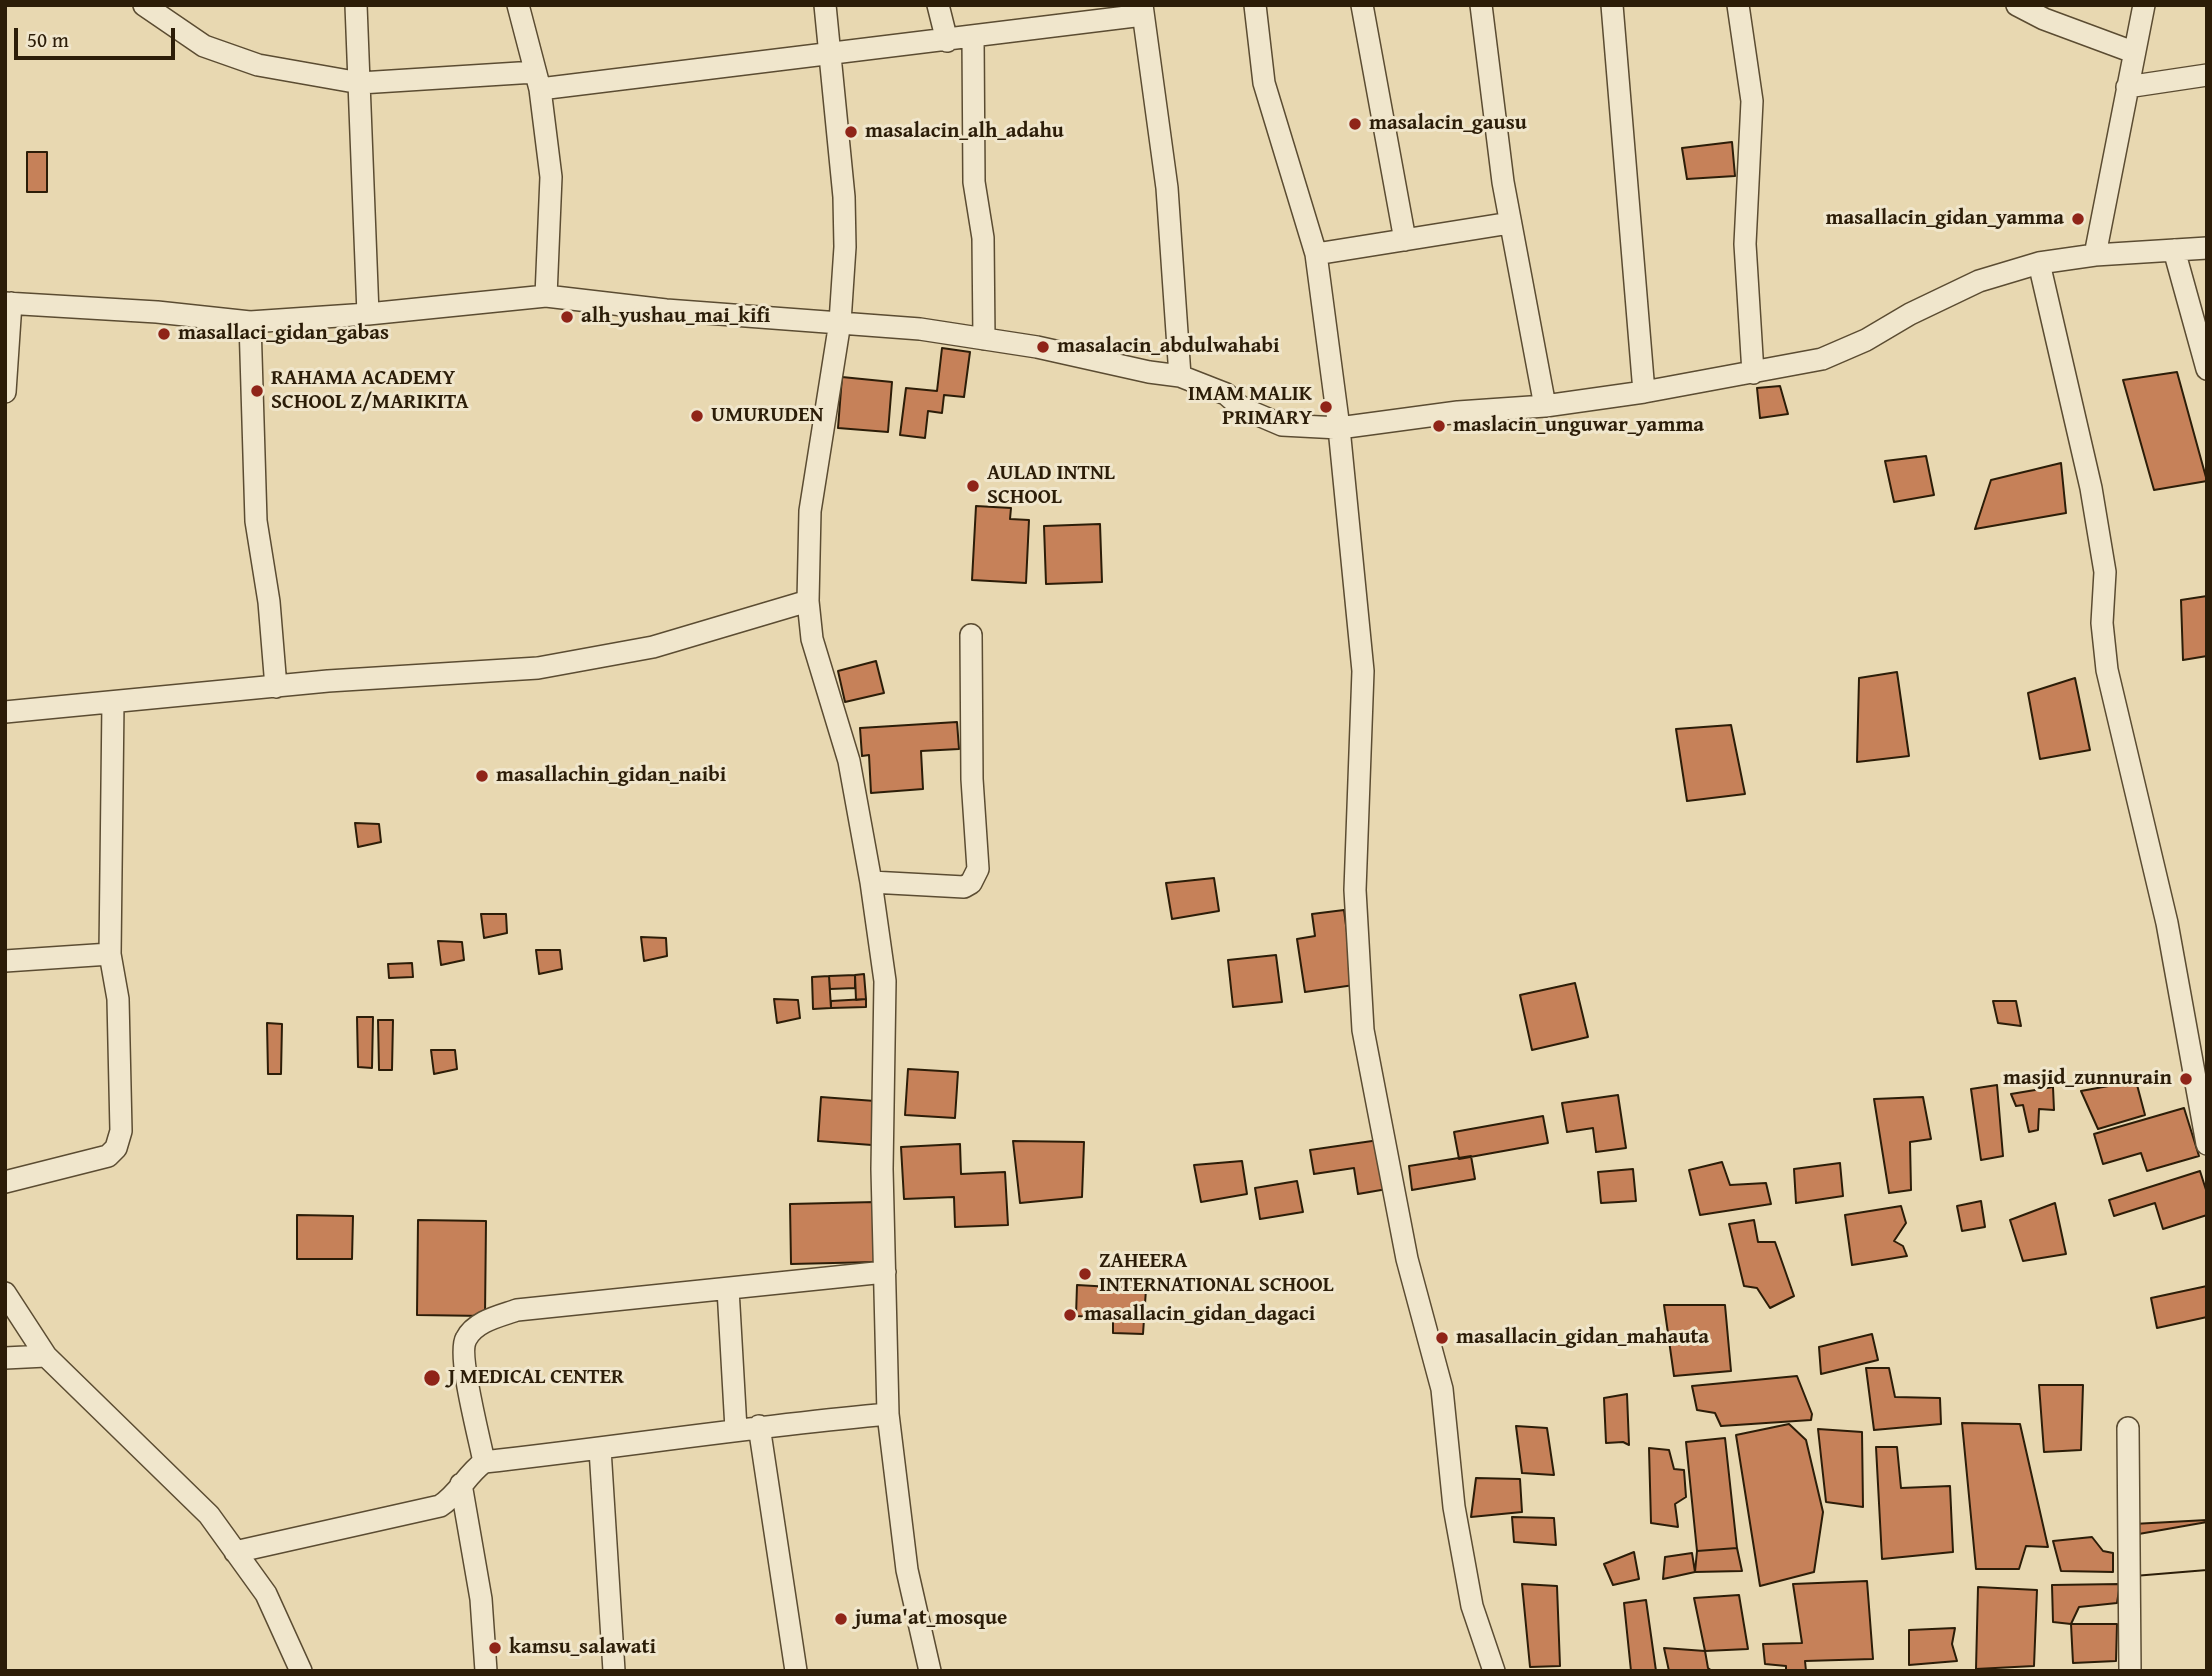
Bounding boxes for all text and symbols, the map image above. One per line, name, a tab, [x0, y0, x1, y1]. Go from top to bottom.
scale bar	[18, 14, 178, 58]
text: 50 m	[27, 24, 69, 55]
place label: masalacin_gausu	[1369, 111, 1527, 137]
marker: masalacin_gausu	[1347, 116, 1363, 132]
place label: masalacin_alh_adahu	[865, 119, 1064, 145]
marker: masalacin_alh_adahu	[843, 124, 859, 140]
place label: masallacin_gidan_yamma	[1826, 206, 2064, 232]
marker: masallacin_gidan_yamma	[2070, 211, 2086, 227]
place label: alh_yushau_mai_kifi	[581, 304, 770, 330]
marker: alh_yushau_mai_kifi	[559, 309, 575, 325]
place label: masallaci_gidan_gabas	[178, 321, 389, 347]
marker: masallaci_gidan_gabas	[156, 326, 172, 342]
place label: masalacin_abdulwahabi	[1057, 334, 1279, 360]
marker: masalacin_abdulwahabi	[1035, 339, 1051, 355]
place label: RAHAMA ACADEMY SCHOOL Z/MARIKITA	[271, 366, 469, 416]
place label: IMAM MALIK PRIMARY	[1188, 382, 1312, 432]
marker: RAHAMA ACADEMY SCHOOL Z/MARIKITA	[249, 383, 265, 399]
marker: IMAM MALIK PRIMARY	[1318, 399, 1334, 415]
place label: UMURUDEN	[711, 403, 823, 429]
marker: UMURUDEN	[689, 408, 705, 424]
place label: maslacin_unguwar_yamma	[1453, 413, 1704, 439]
marker: maslacin_unguwar_yamma	[1431, 418, 1447, 434]
place label: AULAD INTNL SCHOOL	[987, 461, 1115, 511]
marker: AULAD INTNL SCHOOL	[965, 478, 981, 494]
place label: masallachin_gidan_naibi	[496, 763, 726, 789]
marker: masallachin_gidan_naibi	[474, 768, 490, 784]
place label: masjid_zunnurain	[2003, 1066, 2172, 1092]
marker: masjid_zunnurain	[2178, 1071, 2194, 1087]
place label: ZAHEERA INTERNATIONAL SCHOOL	[1099, 1249, 1334, 1299]
marker: ZAHEERA INTERNATIONAL SCHOOL	[1077, 1266, 1093, 1282]
place label: masallacin_gidan_dagaci	[1084, 1302, 1315, 1328]
marker: masallacin_gidan_dagaci	[1062, 1307, 1078, 1323]
place label: masallacin_gidan_mahauta	[1456, 1325, 1709, 1351]
marker: masallacin_gidan_mahauta	[1434, 1330, 1450, 1346]
place label: J MEDICAL CENTER	[448, 1365, 624, 1391]
marker: J MEDICAL CENTER	[422, 1368, 442, 1388]
place label: juma'at_mosque	[855, 1606, 1007, 1632]
marker: juma'at_mosque	[833, 1611, 849, 1627]
place label: kamsu_salawati	[509, 1635, 656, 1661]
marker: kamsu_salawati	[487, 1640, 503, 1656]

